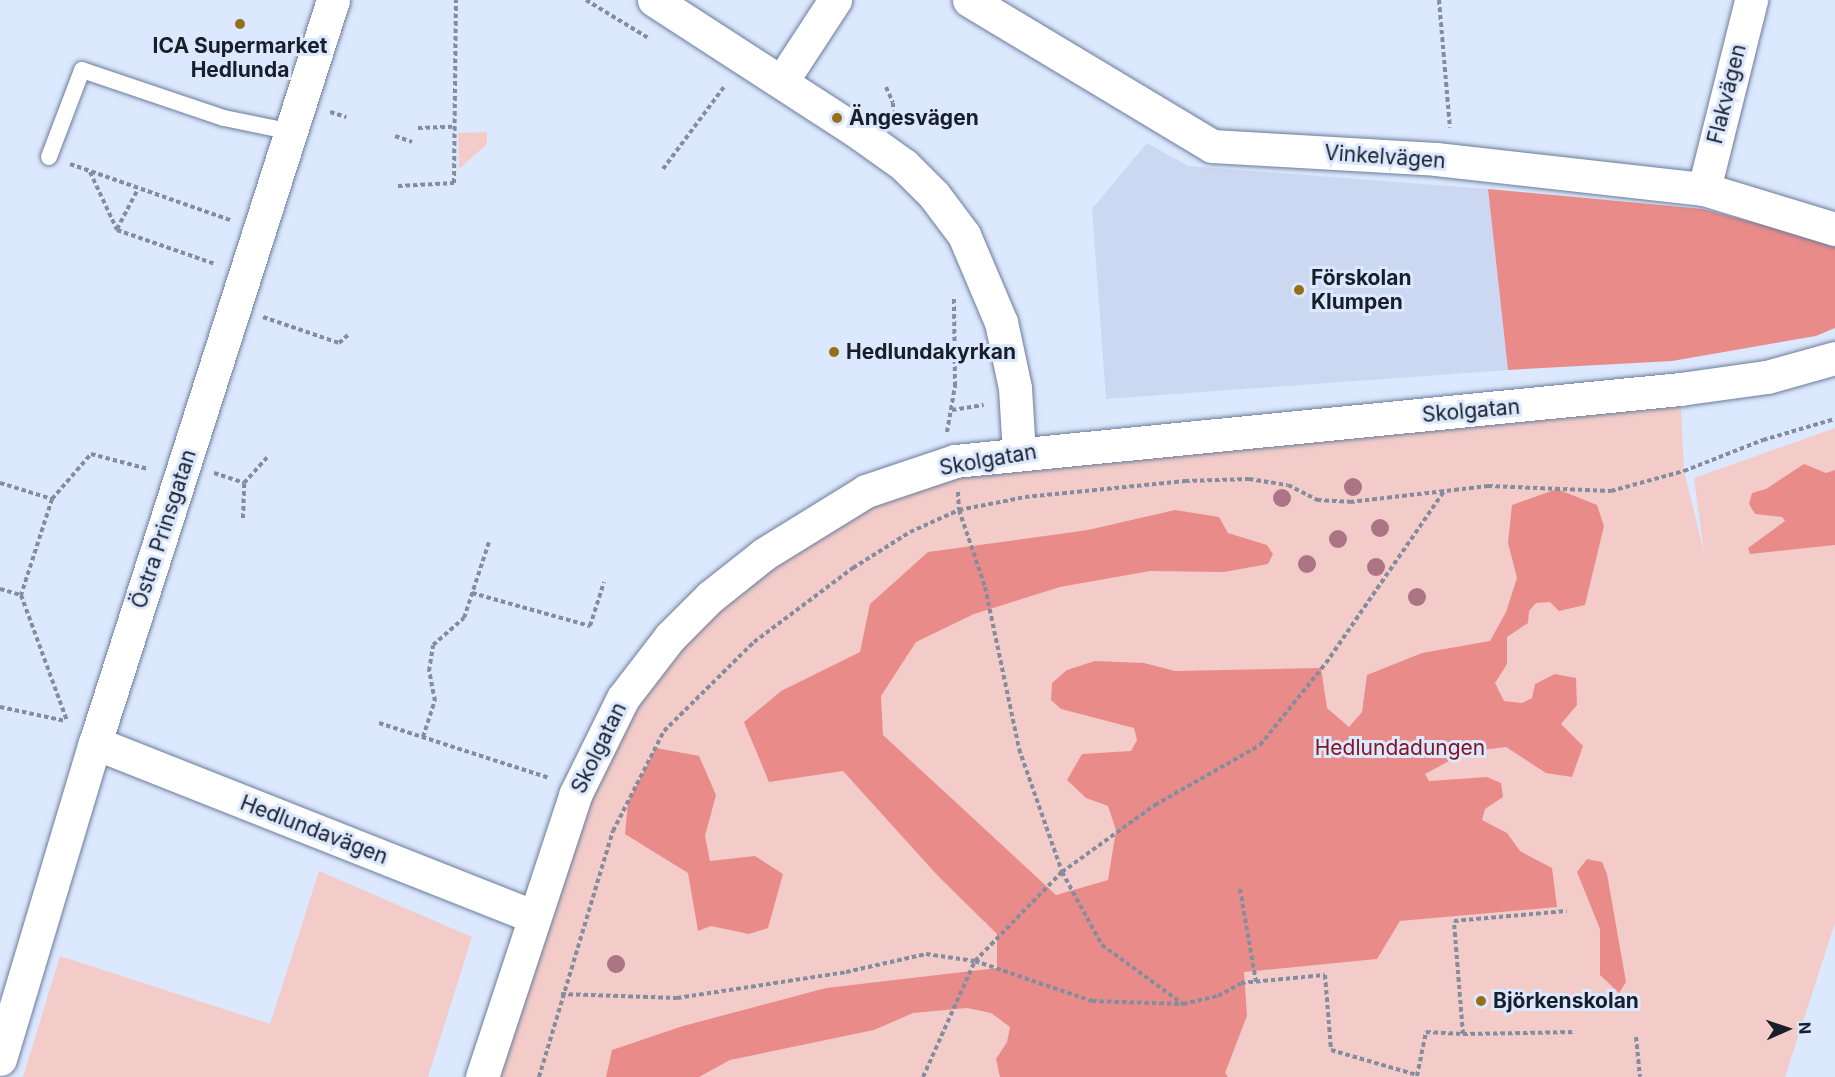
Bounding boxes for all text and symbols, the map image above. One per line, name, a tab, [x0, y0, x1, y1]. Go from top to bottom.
marker: ICA Supermarket Hedlunda	[233, 17, 247, 31]
place label: ICA Supermarket Hedlunda	[153, 33, 327, 83]
street label: Flakvägen	[1702, 42, 1752, 146]
place label: Ängesvägen	[849, 105, 979, 131]
marker: Ängesvägen	[830, 111, 844, 125]
street label: Vinkelvägen	[1324, 140, 1446, 174]
place label: Förskolan Klumpen	[1311, 265, 1411, 315]
marker: Förskolan Klumpen	[1292, 283, 1306, 297]
place label: Hedlundakyrkan	[846, 339, 1016, 365]
marker: Hedlundakyrkan	[827, 345, 841, 359]
street label: Skolgatan	[1421, 394, 1521, 428]
street label: Skolgatan	[938, 439, 1038, 481]
street label: Östra Prinsgatan	[126, 446, 202, 612]
street label: Skolgatan	[566, 698, 632, 798]
park label: Hedlundadungen	[1315, 735, 1485, 761]
street label: Hedlundavägen	[237, 790, 391, 870]
place label: Björkenskolan	[1493, 988, 1639, 1014]
marker: Björkenskolan	[1474, 994, 1488, 1008]
north arrow	[1757, 999, 1817, 1059]
text: N	[1795, 1021, 1815, 1035]

